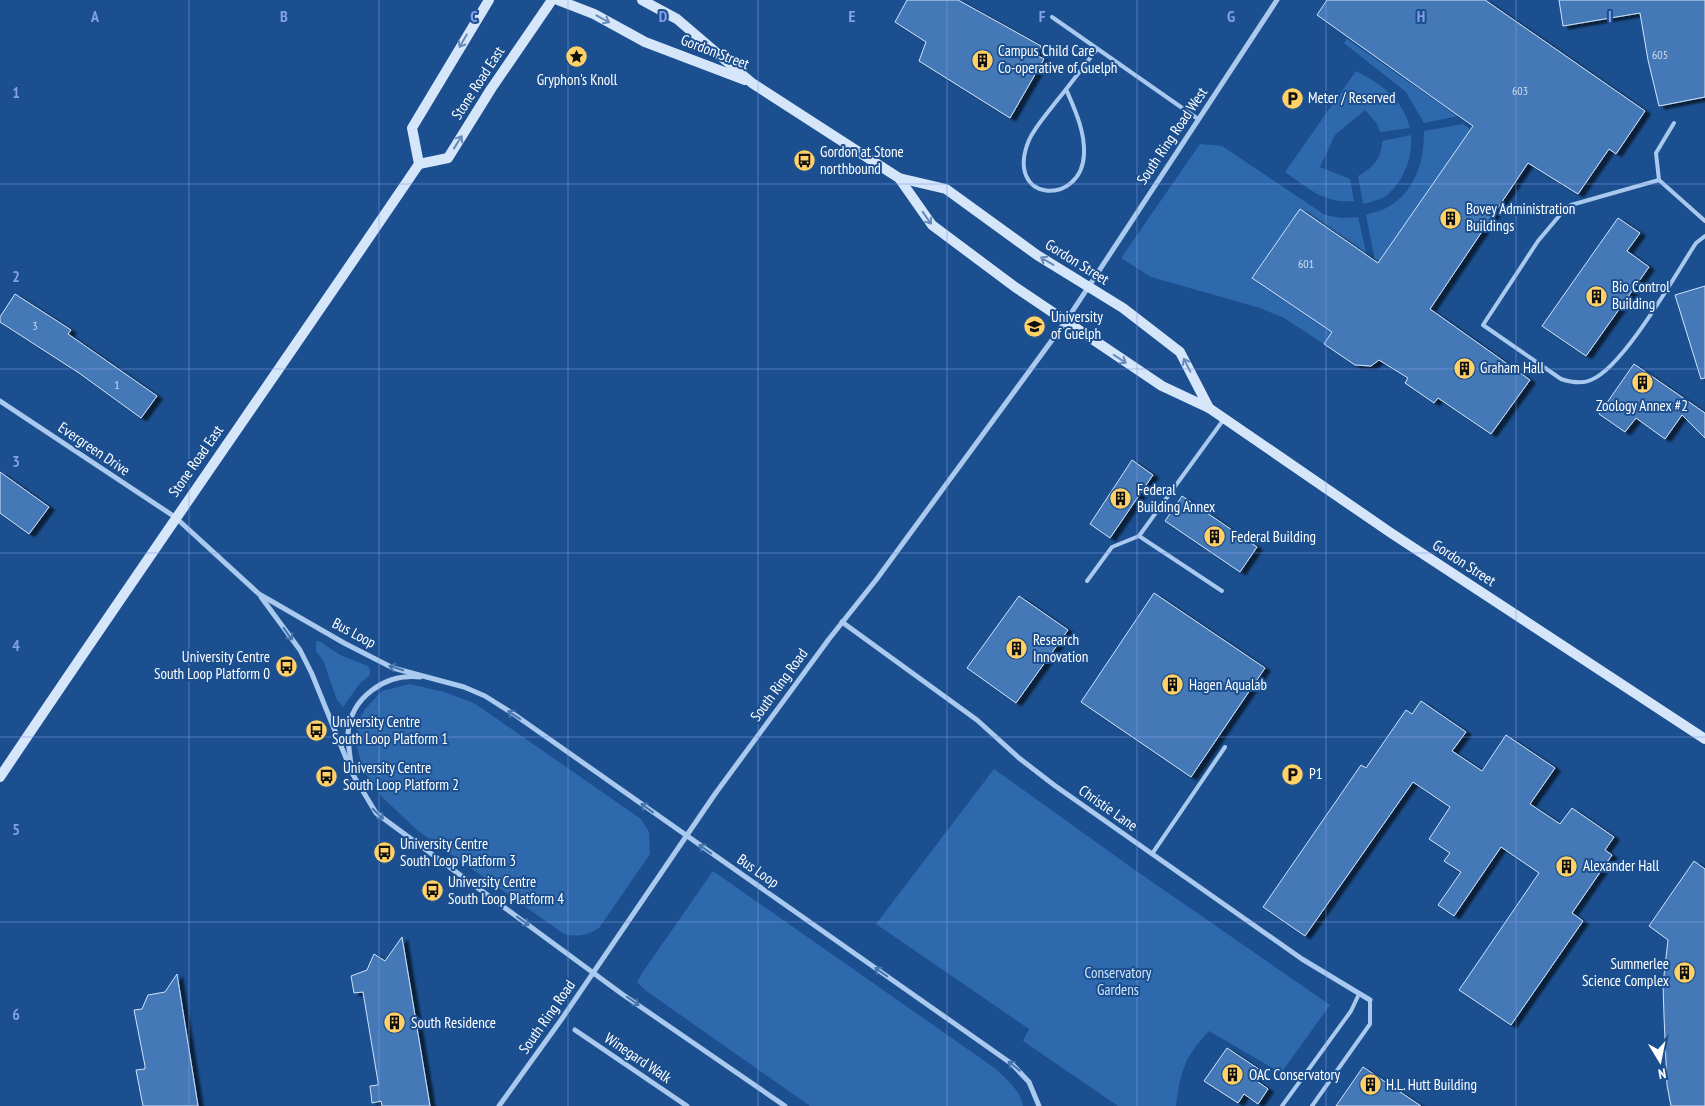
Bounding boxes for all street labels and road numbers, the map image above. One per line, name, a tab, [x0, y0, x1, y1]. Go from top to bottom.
street label: Gordon Street	[678, 30, 752, 73]
street label: Stone Road East	[447, 43, 508, 123]
street label: South Ring Road West	[1132, 83, 1211, 188]
street label: Gordon Street	[1042, 235, 1113, 289]
street label: Evergreen Drive	[55, 418, 134, 480]
street label: Stone Road East	[164, 421, 227, 500]
street label: Gordon Street	[1429, 535, 1500, 590]
street label: Bus Loop	[329, 613, 379, 652]
street label: South Ring Road	[746, 644, 811, 725]
street label: Christie Lane	[1075, 780, 1141, 835]
street label: Bus Loop	[734, 849, 783, 892]
street label: South Ring Road	[514, 976, 579, 1057]
street label: Winegard Walk	[601, 1028, 676, 1087]

